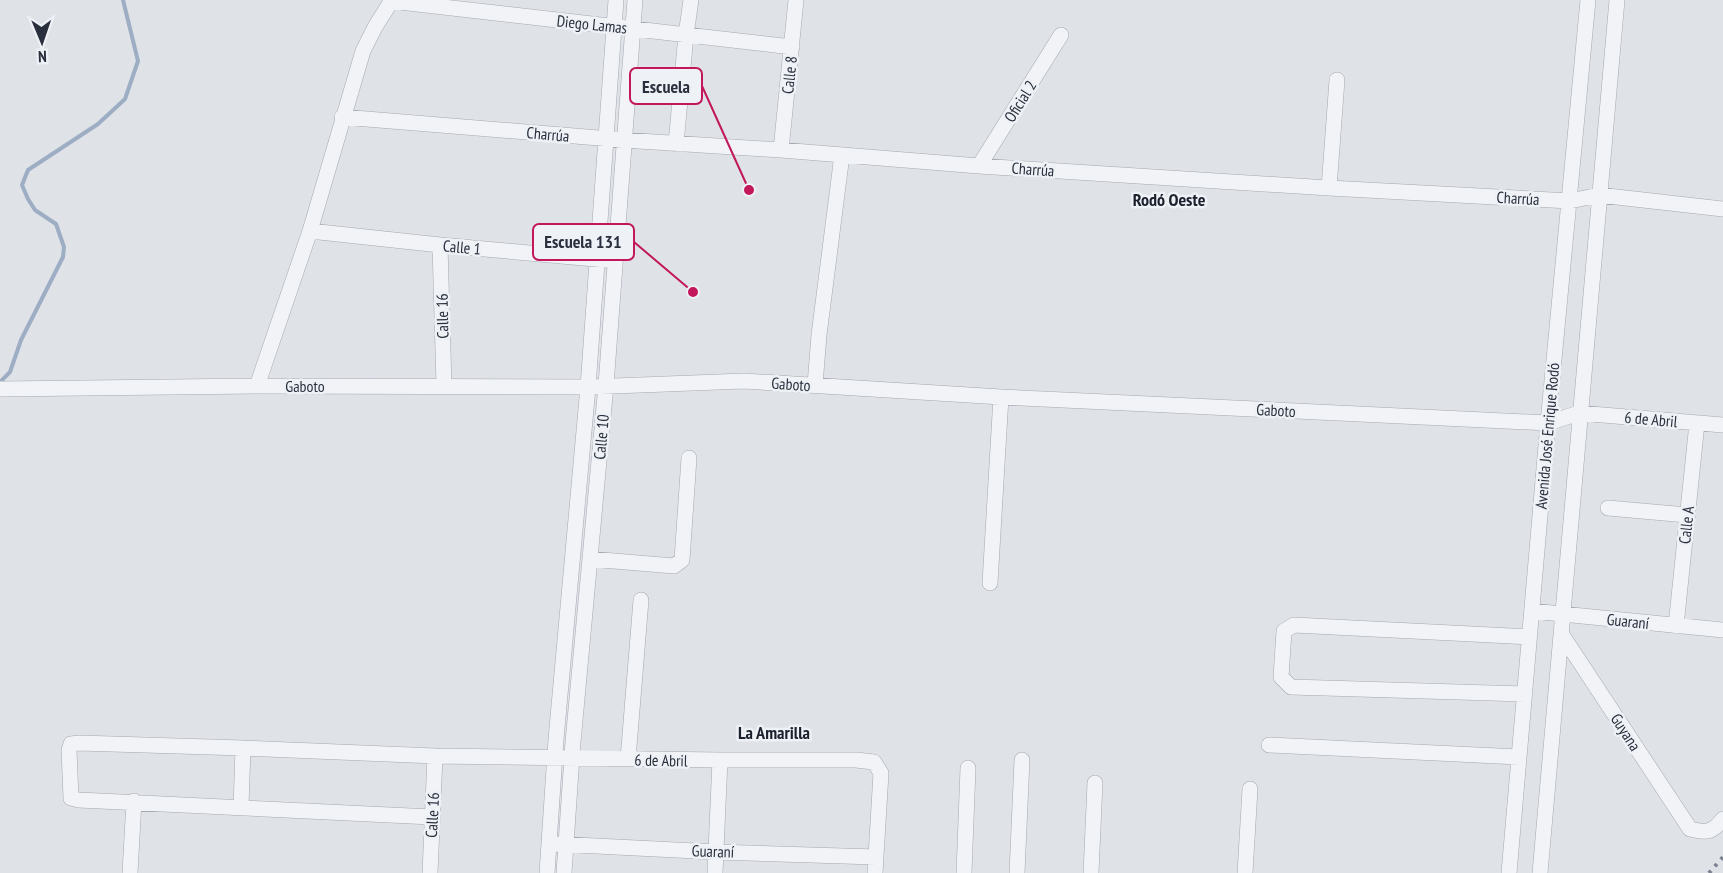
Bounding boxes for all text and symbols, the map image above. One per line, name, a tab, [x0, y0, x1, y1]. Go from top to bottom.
street label: Diego Lamas	[556, 10, 628, 38]
north arrow	[12, 12, 72, 72]
text: N	[38, 47, 47, 67]
street label: Calle 8	[777, 55, 801, 95]
callout: Escuela	[630, 68, 702, 104]
text: Escuela	[642, 75, 690, 98]
street label: Oficial 2	[999, 76, 1041, 126]
street label: Charrúa	[526, 122, 570, 146]
street label: Charrúa	[1011, 158, 1055, 180]
street label: Charrúa	[1496, 187, 1540, 209]
district label: Rodó Oeste	[1133, 188, 1206, 211]
callout: Escuela 131	[533, 224, 634, 260]
text: Escuela 131	[544, 230, 622, 253]
street label: Calle 1	[442, 235, 482, 259]
street label: Calle 16	[432, 293, 452, 339]
street label: Avenida José Enrique Rodó	[1531, 362, 1563, 510]
street label: Gaboto	[771, 373, 811, 395]
street label: Gaboto	[285, 376, 325, 396]
street label: Gaboto	[1256, 399, 1296, 421]
street label: 6 de Abril	[1624, 407, 1679, 431]
street label: Calle 10	[589, 414, 613, 460]
street label: Calle A	[1674, 505, 1698, 545]
street label: Guaraní	[1606, 609, 1651, 633]
street label: Guyana	[1607, 710, 1645, 754]
district label: La Amarilla	[738, 721, 810, 744]
street label: 6 de Abril	[634, 750, 688, 770]
street label: Calle 16	[421, 792, 443, 838]
street label: Guaraní	[691, 840, 735, 862]

